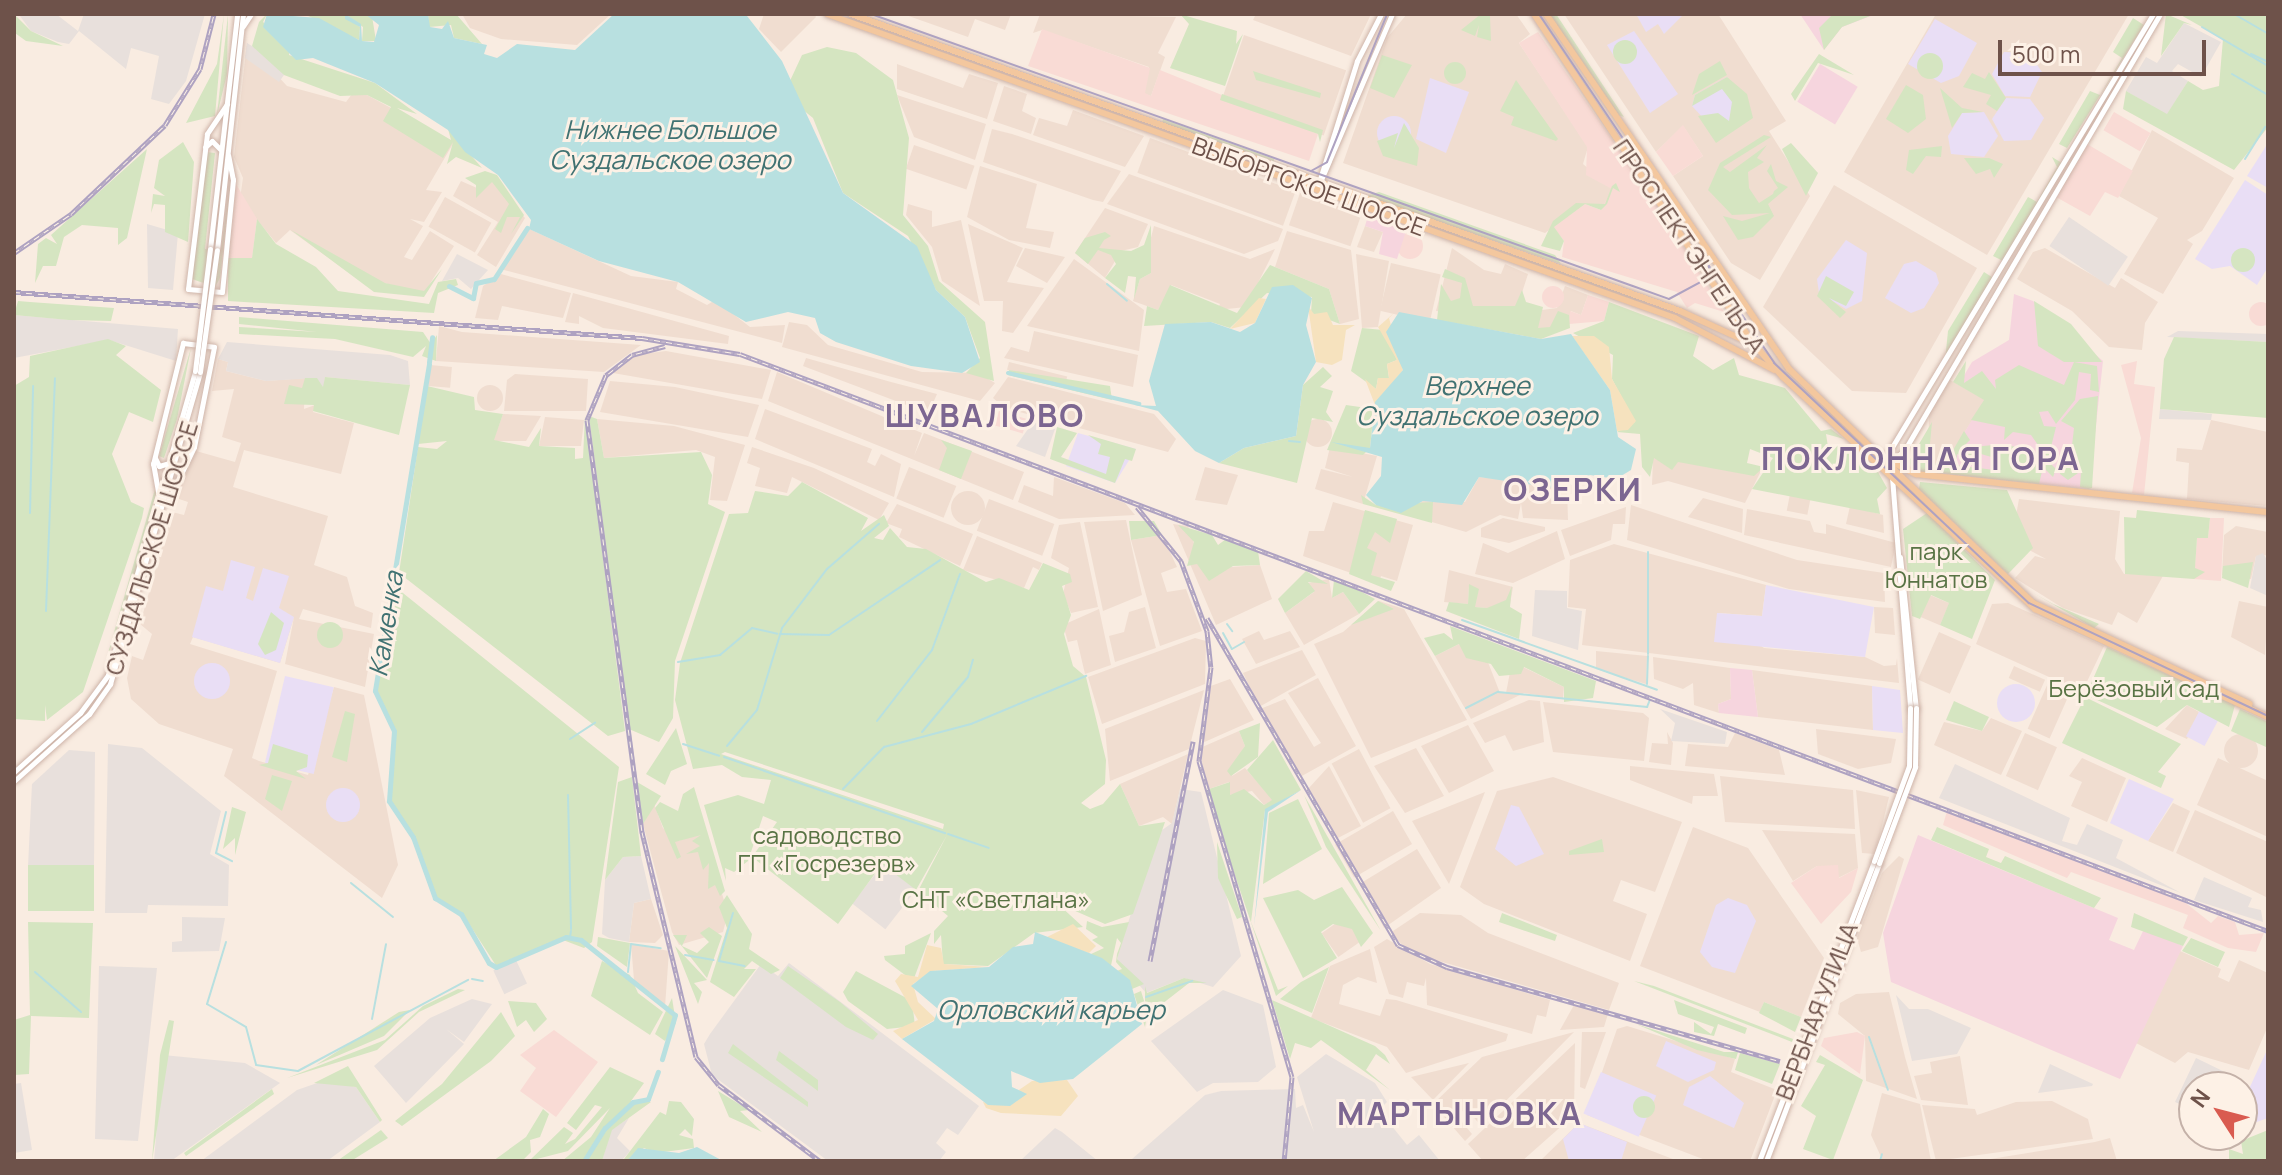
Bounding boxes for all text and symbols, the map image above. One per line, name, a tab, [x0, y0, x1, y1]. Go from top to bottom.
scale bar	[2002, 24, 2210, 74]
text: 500 m	[2012, 37, 2080, 70]
water label: Нижнее Большое Суздальское озеро	[549, 114, 791, 176]
street label: ВЫБОРГСКОЕ ШОССЕ	[1188, 130, 1430, 242]
street label: ПРОСПЕКТ ЭНГЕЛЬСА	[1607, 133, 1773, 359]
water label: Верхнее Суздальское озеро	[1356, 370, 1598, 432]
district label: ШУВАЛОВО	[885, 396, 1085, 434]
street label: СУЗДАЛЬСКОЕ ШОССЕ	[99, 418, 203, 678]
district label: ПОКЛОННАЯ ГОРА	[1761, 439, 2081, 477]
district label: ОЗЕРКИ	[1503, 470, 1643, 508]
park label: парк Юннатов	[1885, 537, 1987, 593]
water label: Каменка	[362, 569, 410, 679]
park label: Берёзовый сад	[2049, 674, 2219, 702]
park label: садоводство ГП «Госрезерв»	[737, 821, 917, 877]
park label: СНТ «Светлана»	[902, 885, 1090, 913]
street label: ВЕРБНАЯ УЛИЦА	[1769, 918, 1863, 1104]
water label: Орловский карьер	[937, 994, 1165, 1026]
north arrow	[2178, 1071, 2258, 1151]
text: N	[2183, 1083, 2217, 1113]
district label: МАРТЫНОВКА	[1337, 1094, 1583, 1132]

